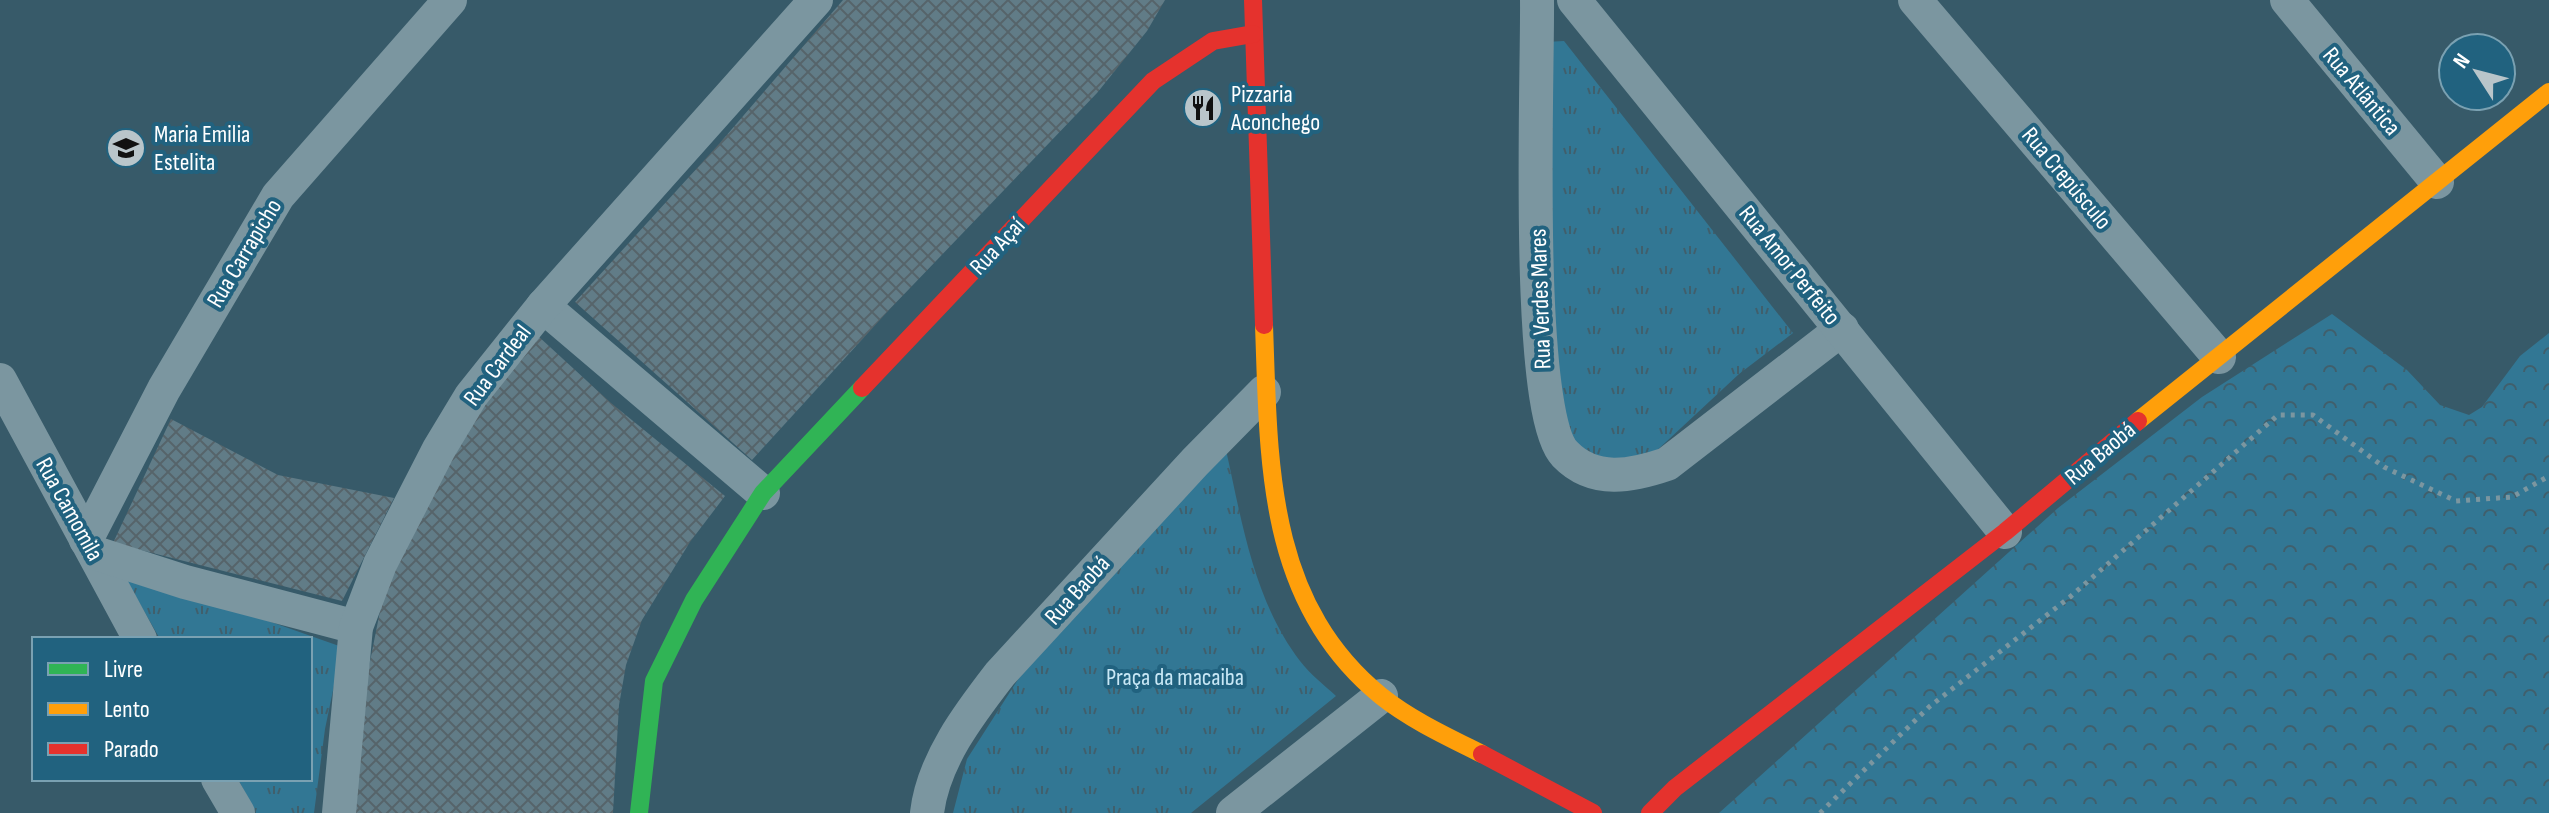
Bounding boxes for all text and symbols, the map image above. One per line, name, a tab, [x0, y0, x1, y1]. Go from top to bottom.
north arrow	[2437, 32, 2517, 112]
street label: Rua Atlântica	[2316, 41, 2407, 141]
text: N	[2448, 48, 2476, 74]
place label: Pizzaria Aconchego	[1230, 80, 1320, 137]
restaurant icon: Pizzaria Aconchego	[1182, 87, 1224, 129]
place label: Maria Emilia Estelita	[154, 120, 250, 177]
street label: Rua Crepúsculo	[2015, 121, 2118, 235]
school or university icon: Maria Emilia Estelita	[105, 127, 147, 169]
street label: Rua Carrapicho	[201, 194, 288, 313]
street label: Rua Amor Perfeito	[1733, 200, 1847, 331]
street label: Rua Açaí	[964, 211, 1031, 281]
street label: Rua Verdes Mares	[1524, 228, 1557, 370]
street label: Rua Cardeal	[457, 319, 537, 412]
street label: Rua Baobá	[2059, 415, 2142, 491]
street label: Rua Camomila	[29, 453, 110, 566]
street label: Rua Baobá	[1039, 550, 1116, 631]
legend	[32, 637, 312, 781]
text: Livre	[104, 655, 143, 684]
park label: Praça da macaiba	[1106, 663, 1244, 692]
text: Lento	[104, 695, 150, 724]
text: Parado	[104, 735, 159, 764]

